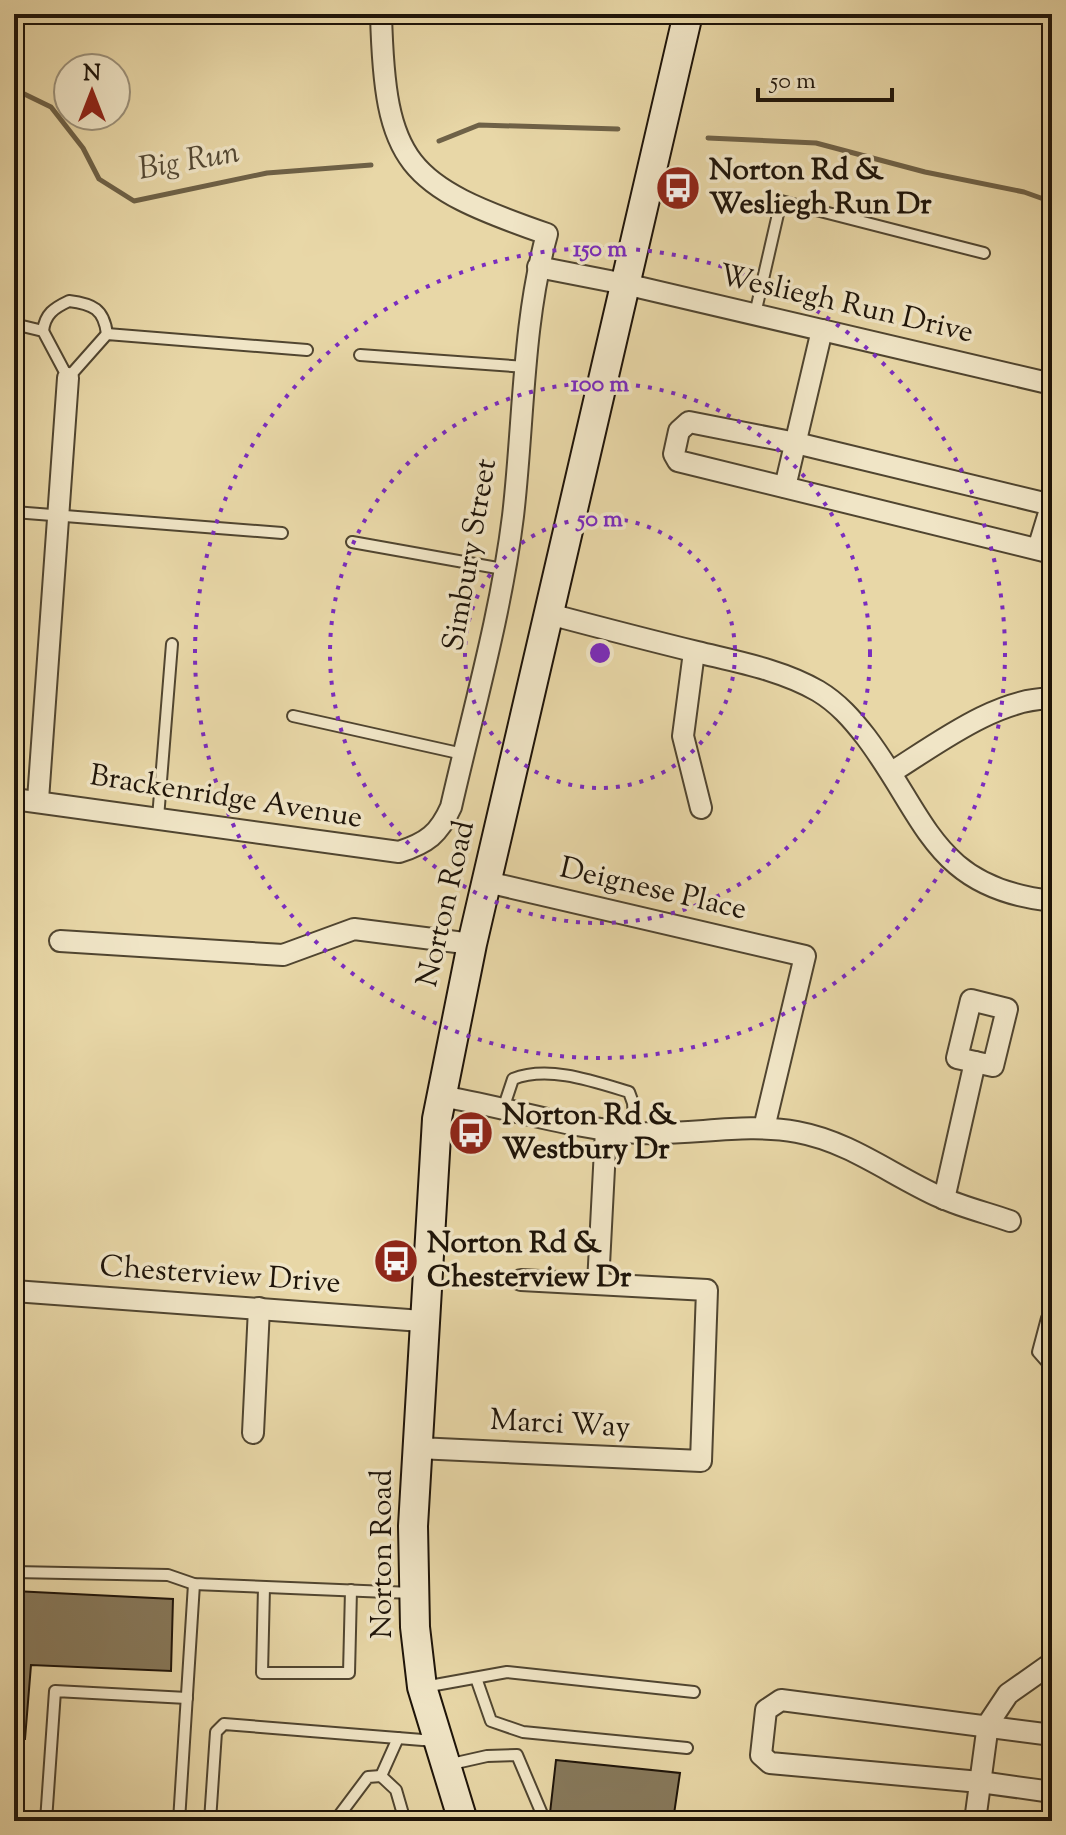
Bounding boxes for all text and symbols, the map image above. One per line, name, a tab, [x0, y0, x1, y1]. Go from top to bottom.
north arrow	[52, 52, 132, 132]
scale bar	[758, 52, 892, 102]
text: N	[83, 59, 101, 91]
text: 50 m	[768, 65, 816, 99]
water label: Big Run	[135, 130, 243, 193]
place label: Norton Rd & Wesliegh Run Dr	[709, 150, 932, 227]
bus stop icon: Norton Rd & Wesliegh Run Dr	[654, 164, 702, 212]
text: 150 m	[573, 233, 627, 267]
street label: Wesliegh Run Drive	[715, 255, 977, 355]
text: 100 m	[571, 368, 629, 402]
street label: Simbury Street	[433, 455, 509, 655]
text: 50 m	[575, 503, 623, 537]
centre of rings	[586, 639, 614, 667]
street label: Brackenridge Avenue	[87, 755, 365, 841]
street label: Norton Road	[407, 817, 487, 991]
street label: Deignese Place	[555, 848, 751, 932]
place label: Norton Rd & Westbury Dr	[502, 1095, 677, 1172]
bus stop icon: Norton Rd & Westbury Dr	[447, 1109, 495, 1157]
place label: Norton Rd & Chesterview Dr	[427, 1223, 632, 1300]
bus stop icon: Norton Rd & Chesterview Dr	[372, 1237, 420, 1285]
street label: Chesterview Drive	[98, 1246, 342, 1306]
street label: Marci Way	[489, 1400, 631, 1450]
street label: Norton Road	[362, 1469, 405, 1639]

